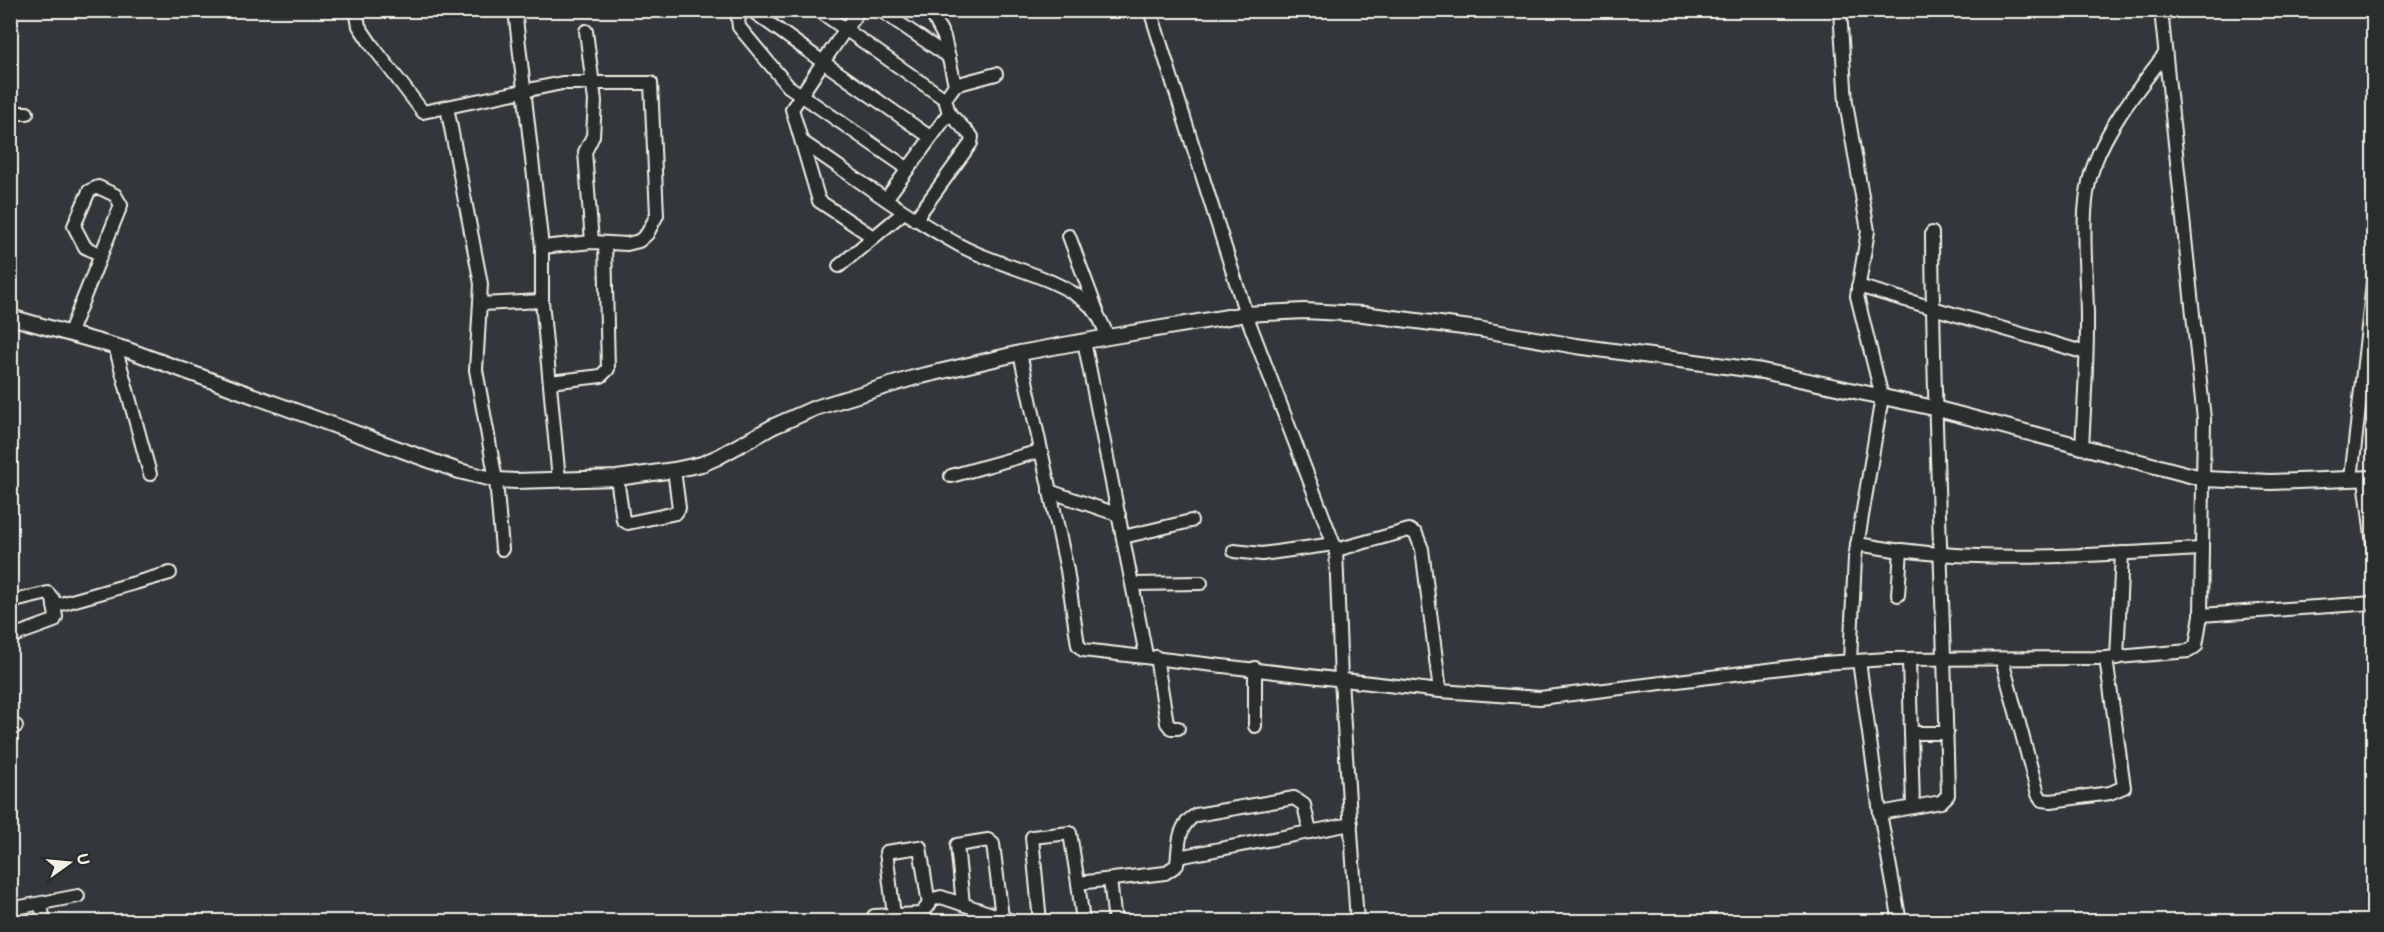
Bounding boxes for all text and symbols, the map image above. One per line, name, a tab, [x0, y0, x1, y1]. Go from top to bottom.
north arrow	[39, 833, 99, 893]
text: U	[71, 852, 93, 867]

